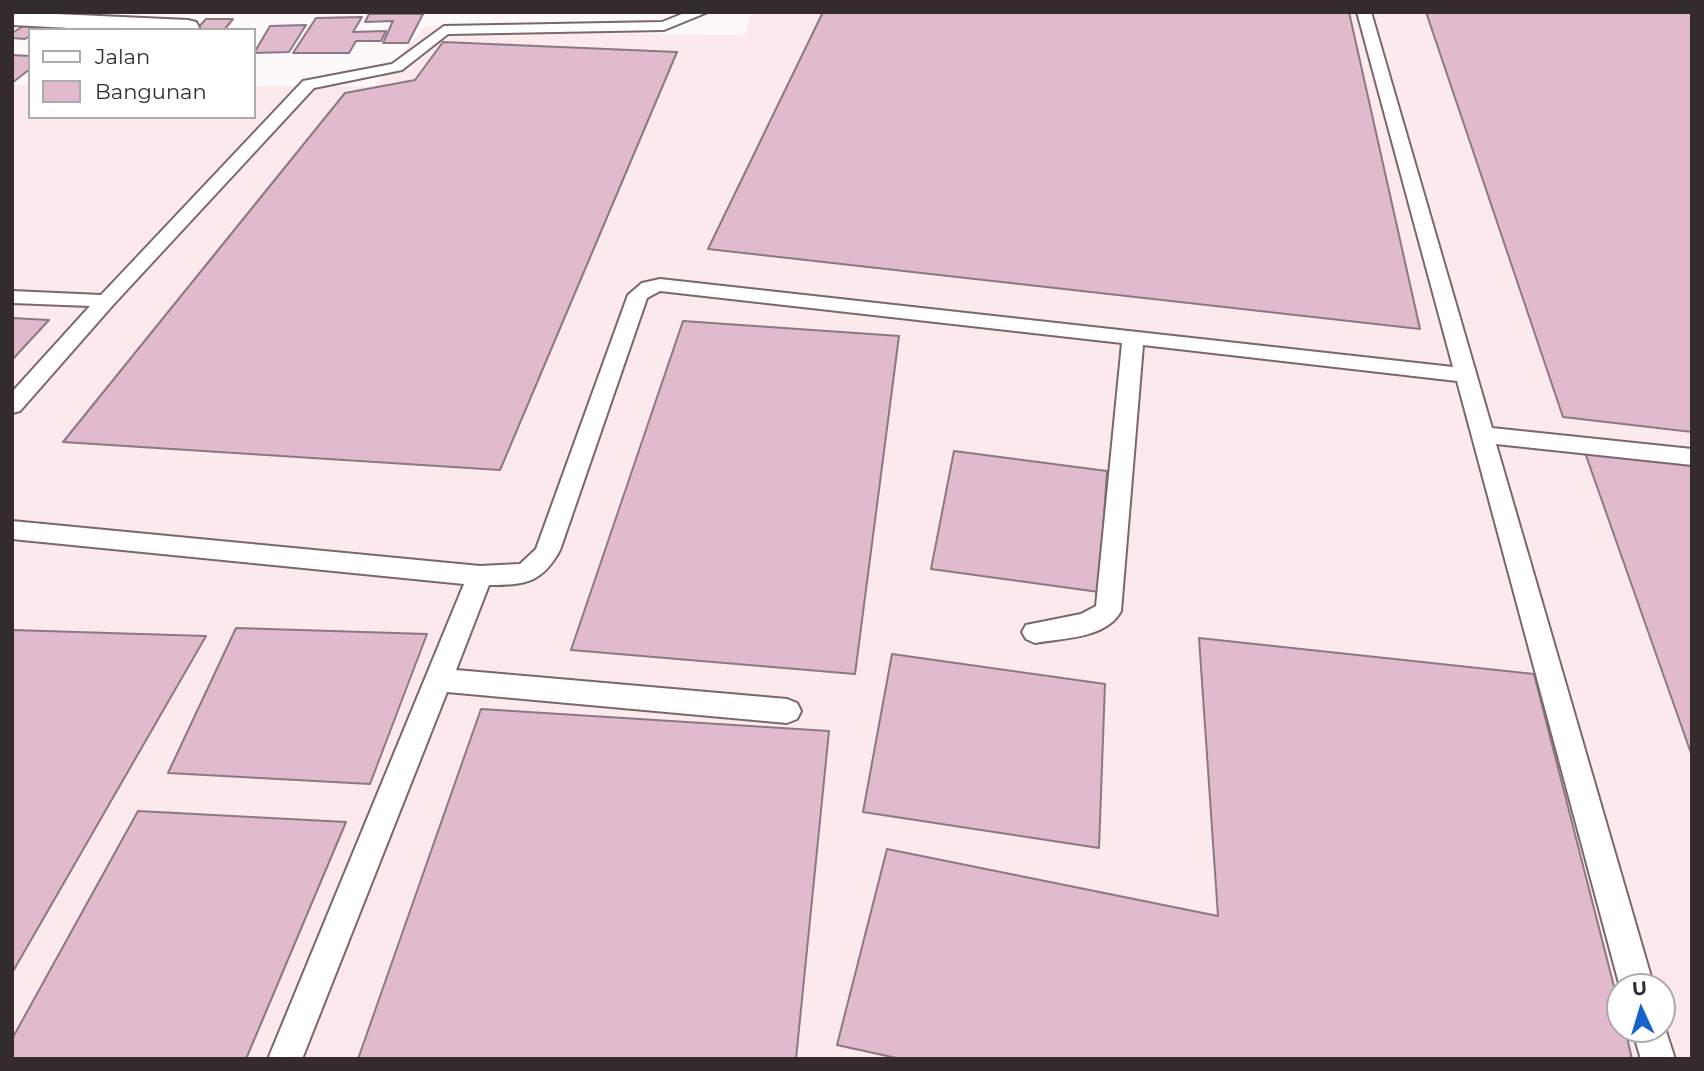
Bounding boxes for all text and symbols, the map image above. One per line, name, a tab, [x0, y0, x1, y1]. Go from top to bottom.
legend	[28, 28, 256, 119]
text: Jalan	[95, 44, 150, 69]
text: Bangunan	[95, 79, 207, 104]
north arrow	[1606, 973, 1676, 1043]
text: U	[1631, 977, 1648, 1001]

